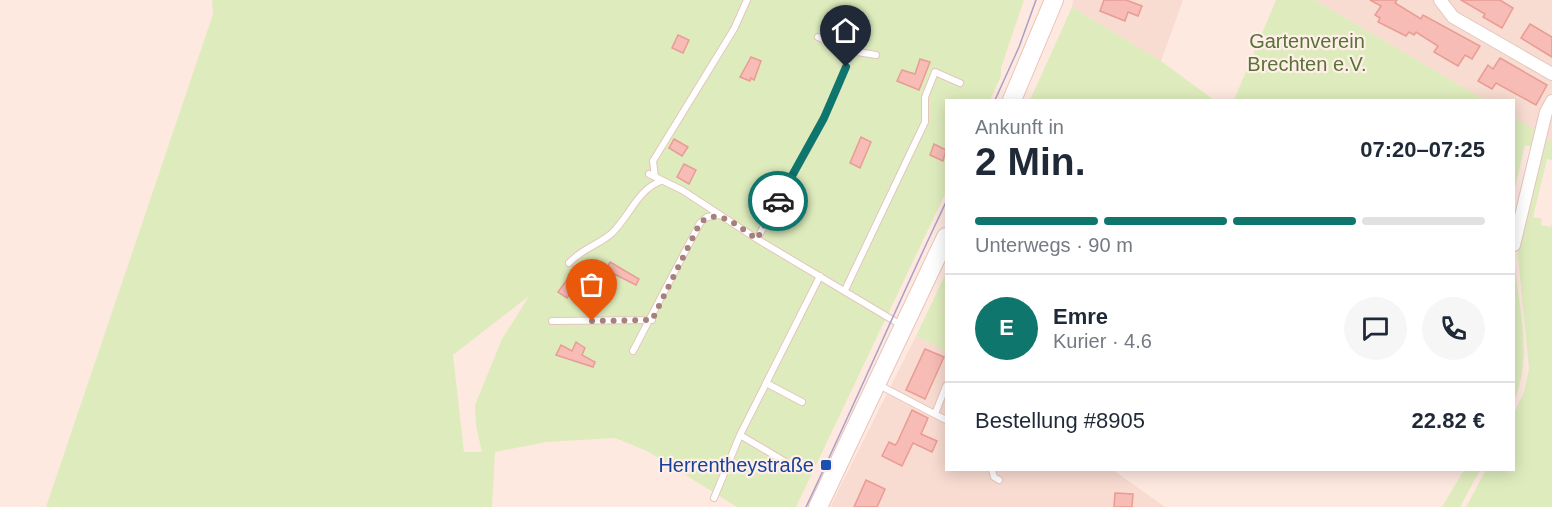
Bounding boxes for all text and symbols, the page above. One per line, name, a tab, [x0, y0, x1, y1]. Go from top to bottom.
pin	[820, 5, 871, 67]
icon: home	[829, 14, 862, 47]
park label: Gartenverein Brechten e.V.	[1247, 30, 1367, 75]
text: Ankunft in	[975, 116, 1064, 138]
text: 07:20–07:25	[1360, 137, 1485, 162]
text: 2 Min.	[975, 140, 1086, 183]
courier	[748, 171, 808, 231]
icon: car	[762, 185, 795, 218]
text: Unterwegs · 90 m	[975, 234, 1133, 256]
pin	[566, 259, 617, 321]
icon: bag	[575, 268, 608, 301]
button: chat	[1344, 297, 1407, 360]
button: phone	[1422, 297, 1485, 360]
text: Emre	[1053, 304, 1108, 329]
text: E	[999, 315, 1014, 340]
text: Kurier · 4.6	[1053, 330, 1152, 352]
text: Bestellung #8905	[975, 408, 1145, 433]
text: 22.82 €	[1412, 408, 1485, 433]
place label: Herrentheystraße	[658, 454, 814, 476]
marker: Herrentheystraße	[819, 458, 833, 472]

